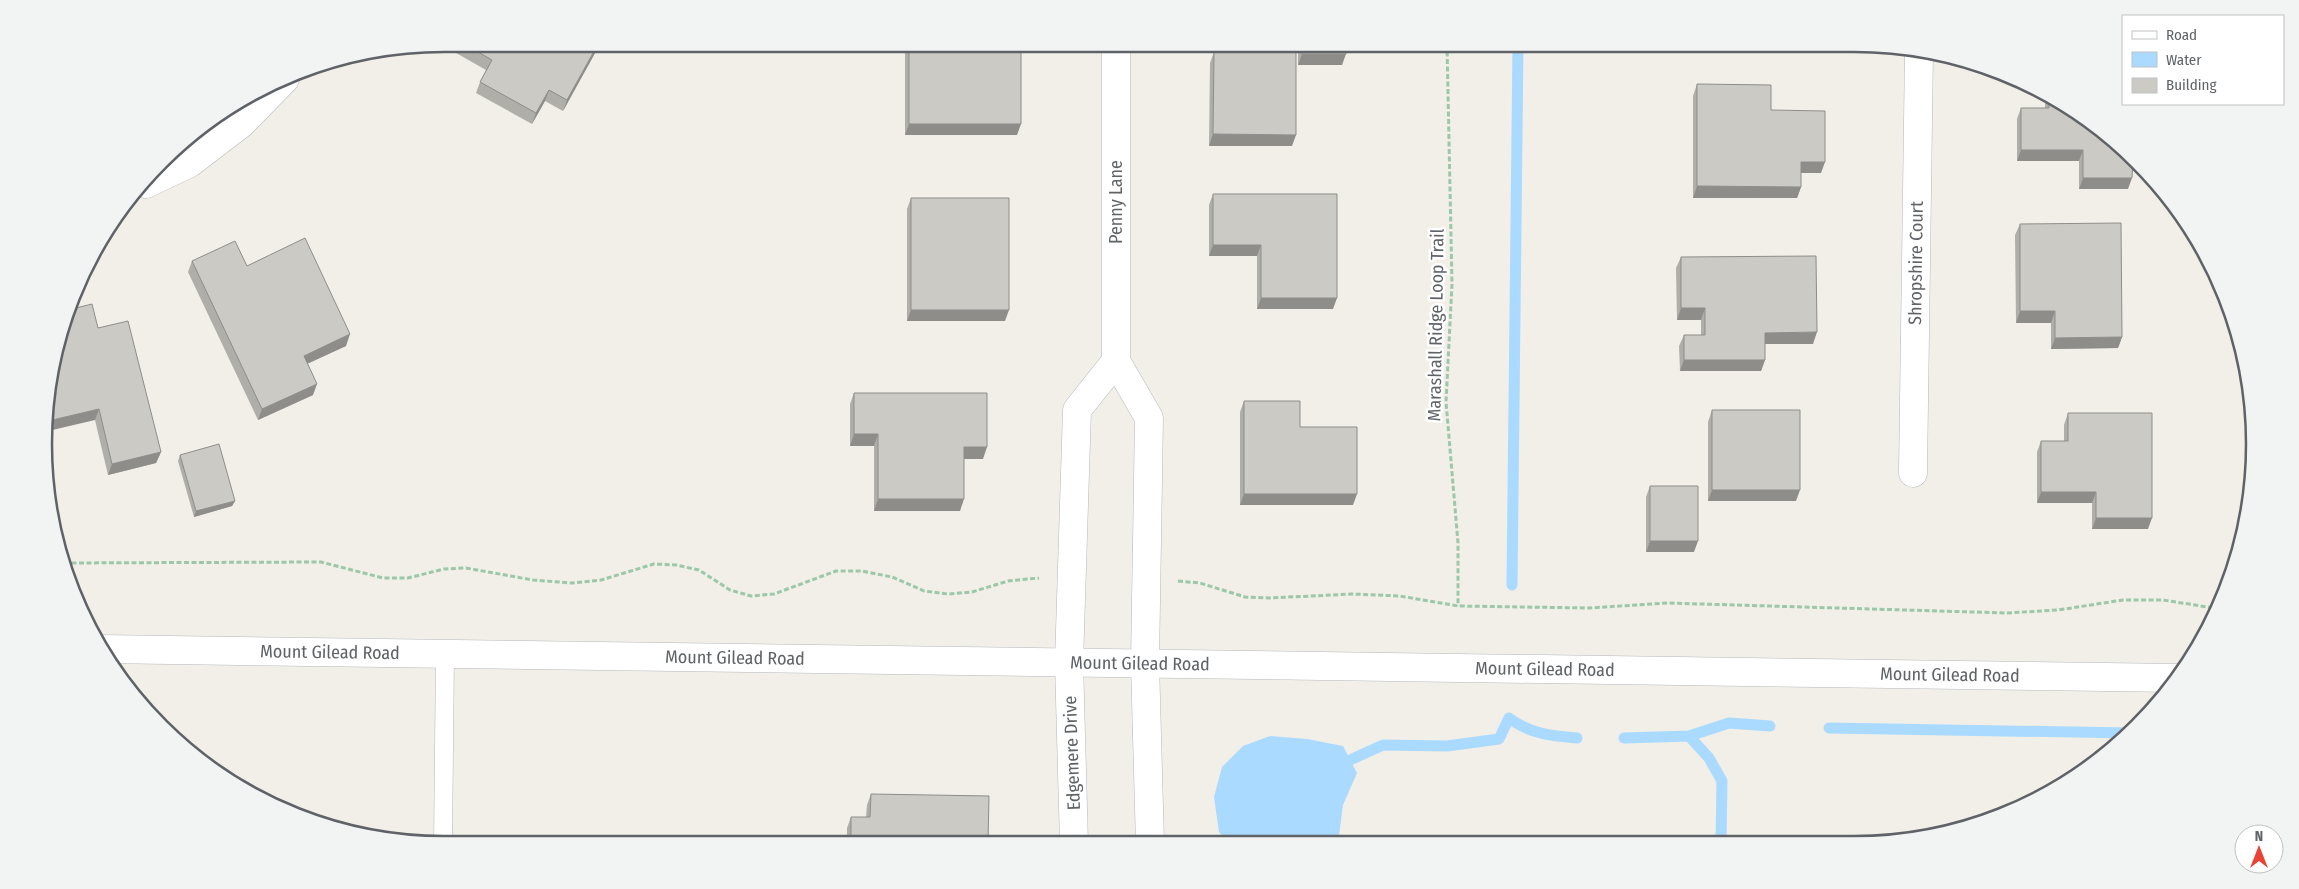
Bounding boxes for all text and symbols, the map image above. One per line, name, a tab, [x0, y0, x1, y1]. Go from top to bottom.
legend	[2122, 15, 2284, 105]
text: Road	[2166, 26, 2197, 44]
text: Water	[2166, 51, 2202, 69]
text: Building	[2166, 76, 2217, 94]
street label: Penny Lane	[1105, 160, 1127, 244]
street label: Shropshire Court	[1904, 201, 1928, 325]
street label: Marashall Ridge Loop Trail	[1423, 228, 1449, 422]
street label: Mount Gilead Road	[260, 640, 400, 664]
street label: Mount Gilead Road	[665, 646, 805, 670]
street label: Mount Gilead Road	[1070, 652, 1210, 675]
street label: Mount Gilead Road	[1475, 657, 1615, 681]
street label: Mount Gilead Road	[1880, 663, 2020, 687]
street label: Edgemere Drive	[1059, 695, 1085, 811]
north arrow	[2234, 824, 2284, 874]
text: N	[2255, 828, 2263, 845]

